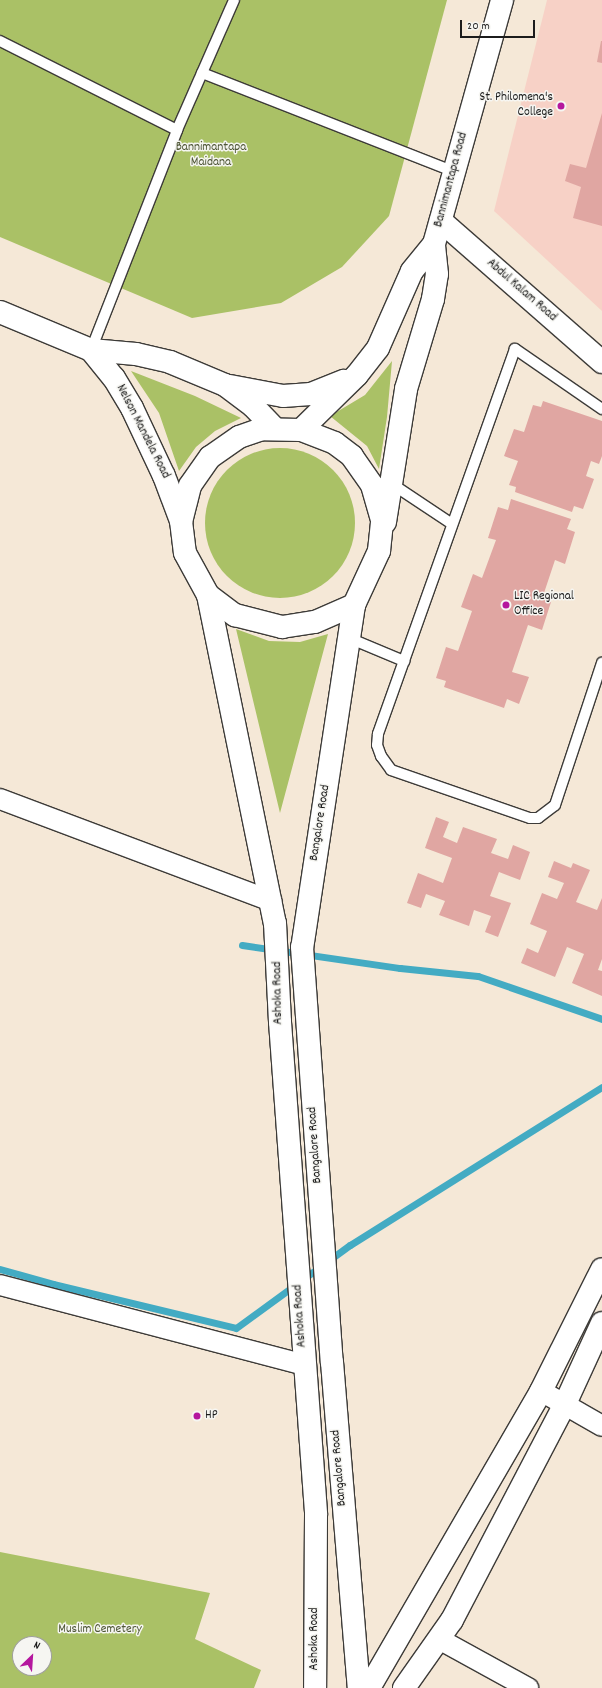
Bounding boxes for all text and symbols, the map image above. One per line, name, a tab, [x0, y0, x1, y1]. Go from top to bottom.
scale bar	[462, 12, 537, 38]
text: 20 m	[467, 18, 490, 35]
place label: St. Philomena's College	[479, 91, 553, 122]
marker: St. Philomena's College	[556, 101, 566, 111]
street label: Bannimantapa Road	[432, 131, 472, 229]
park label: Bannimantapa Maidana	[176, 141, 246, 172]
street label: Abdul Kalam Road	[483, 256, 559, 326]
street label: Nelson Mandela Road	[112, 382, 172, 482]
place label: LIC Regional Office	[514, 590, 574, 621]
marker: LIC Regional Office	[501, 600, 511, 610]
street label: Bangalore Road	[307, 784, 335, 862]
street label: Ashoka Road	[271, 961, 287, 1025]
street label: Bangalore Road	[306, 1106, 326, 1184]
street label: Ashoka Road	[291, 1284, 311, 1348]
place label: HP	[205, 1408, 218, 1424]
marker: HP	[192, 1411, 202, 1421]
street label: Bangalore Road	[329, 1429, 351, 1507]
street label: Ashoka Road	[307, 1607, 323, 1671]
park label: Muslim Cemetery	[58, 1622, 142, 1638]
north arrow	[12, 1636, 52, 1676]
text: N	[31, 1638, 42, 1654]

